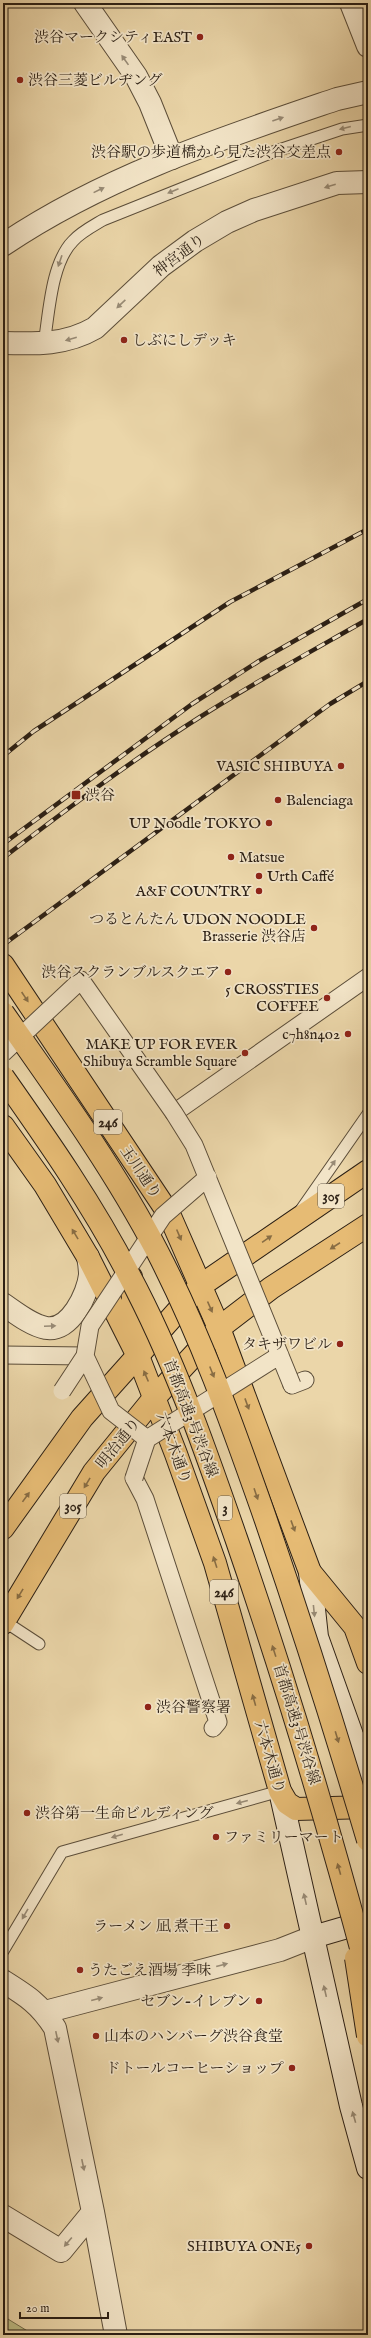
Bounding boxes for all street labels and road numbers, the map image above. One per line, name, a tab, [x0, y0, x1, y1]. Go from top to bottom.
street label: 神宮通り	[150, 230, 209, 281]
road number: 246	[94, 1110, 122, 1134]
street label: 玉川通り	[116, 1142, 165, 1202]
road number: 305	[318, 1184, 344, 1208]
street label: 首都高速3号渋谷線	[159, 1356, 222, 1480]
street label: 六本木通り	[152, 1410, 195, 1487]
street label: 明治通り	[92, 1414, 145, 1473]
road number: 305	[60, 1494, 86, 1518]
road number: 3	[218, 1496, 232, 1520]
road number: 246	[210, 1580, 238, 1604]
street label: 首都高速3号渋谷線	[269, 1661, 324, 1787]
street label: 六本木通り	[250, 1718, 289, 1796]

